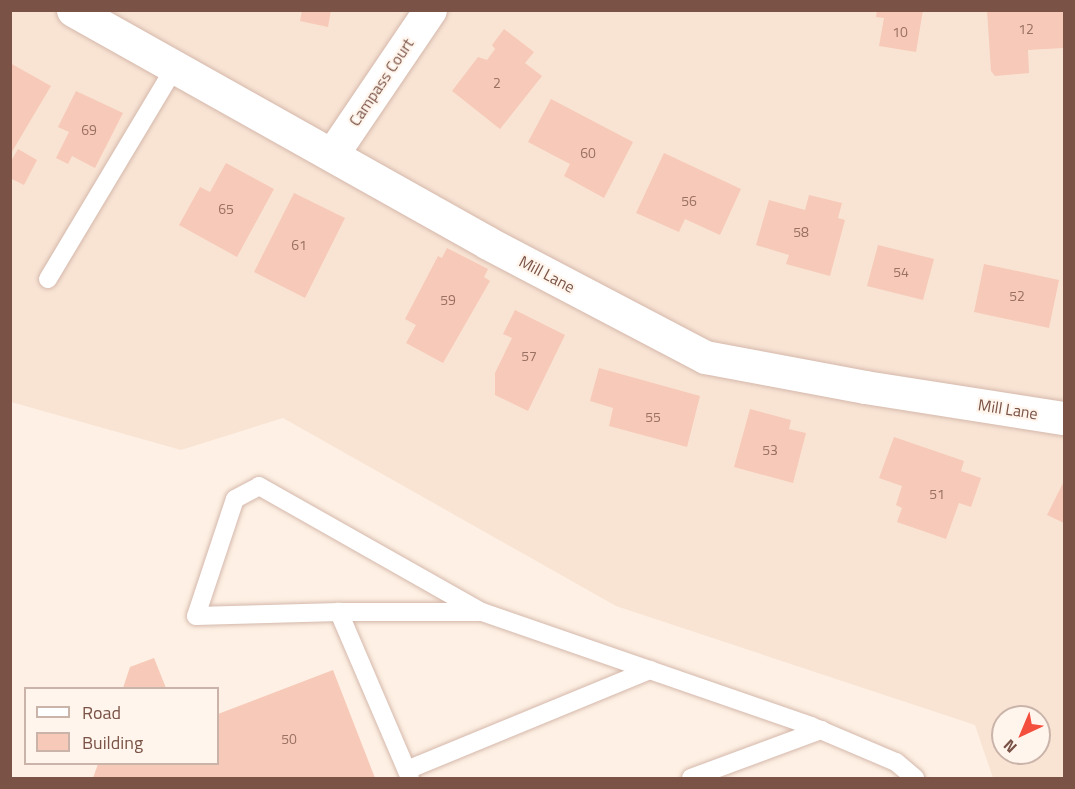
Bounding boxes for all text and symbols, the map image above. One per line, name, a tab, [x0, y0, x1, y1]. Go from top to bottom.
house number: 12	[1018, 21, 1034, 37]
house number: 10	[892, 24, 908, 40]
street label: Campass Court	[345, 35, 417, 129]
house number: 2	[493, 75, 501, 91]
house number: 69	[81, 122, 97, 138]
house number: 60	[580, 145, 596, 161]
house number: 56	[681, 193, 697, 209]
house number: 65	[218, 201, 234, 217]
house number: 58	[793, 224, 809, 240]
house number: 61	[291, 237, 307, 253]
street label: Mill Lane	[516, 251, 578, 297]
house number: 54	[893, 264, 909, 280]
house number: 52	[1009, 288, 1025, 304]
house number: 59	[440, 292, 456, 308]
house number: 57	[521, 348, 537, 364]
street label: Mill Lane	[977, 395, 1039, 423]
house number: 55	[645, 409, 661, 425]
house number: 53	[762, 442, 778, 458]
house number: 51	[929, 486, 945, 502]
legend	[24, 687, 219, 765]
text: Road	[82, 699, 121, 726]
north arrow	[991, 705, 1051, 765]
text: Building	[82, 729, 143, 756]
house number: 50	[281, 731, 297, 747]
text: N	[998, 734, 1022, 759]

